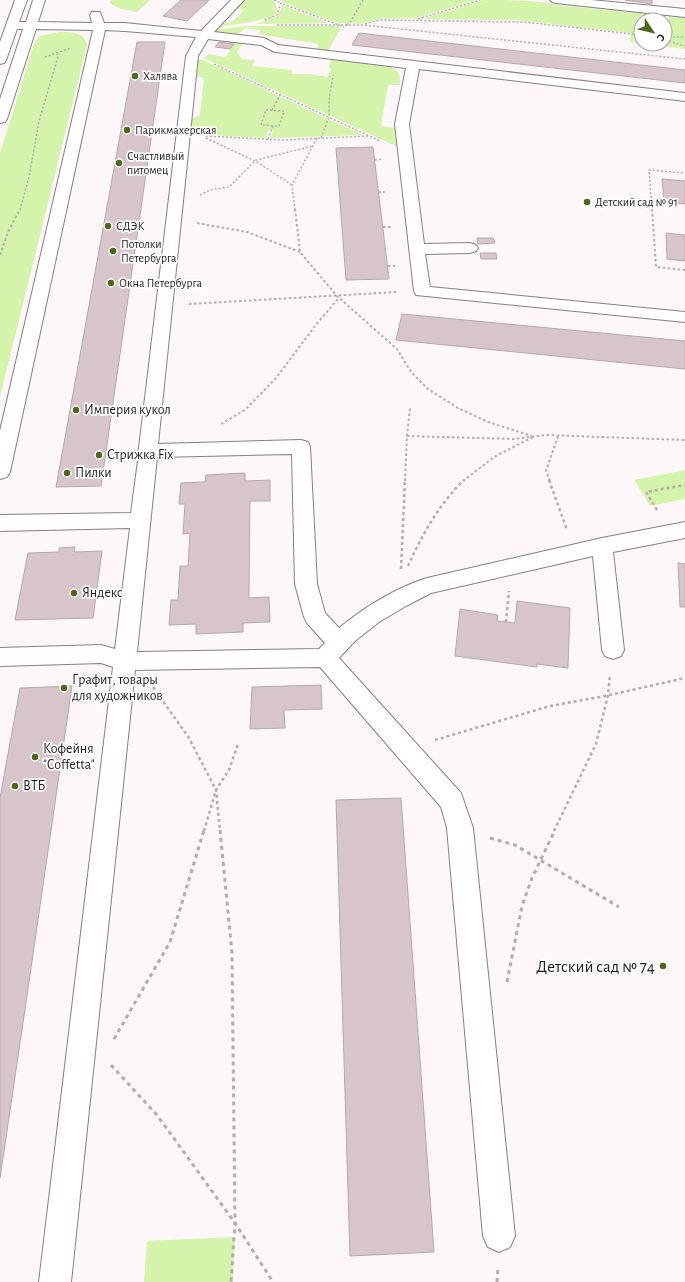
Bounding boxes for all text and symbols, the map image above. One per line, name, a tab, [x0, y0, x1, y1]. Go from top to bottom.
north arrow	[633, 12, 673, 52]
text: С	[655, 32, 667, 43]
place label: Халява	[143, 70, 178, 82]
marker: Халява	[130, 71, 140, 81]
place label: Парикмахерская	[135, 124, 216, 136]
marker: Парикмахерская	[122, 125, 132, 135]
place label: Счастливый питомец	[127, 150, 184, 176]
marker: Счастливый питомец	[114, 158, 124, 168]
place label: Детский сад № 91	[595, 196, 678, 208]
marker: Детский сад № 91	[582, 197, 592, 207]
place label: СДЭК	[116, 220, 145, 232]
marker: СДЭК	[103, 221, 113, 231]
place label: Потолки Петербурга	[121, 238, 177, 265]
marker: Потолки Петербурга	[108, 246, 118, 256]
place label: Окна Петербурга	[119, 277, 203, 290]
marker: Окна Петербурга	[106, 278, 116, 288]
place label: Империя кукол	[84, 403, 171, 417]
marker: Империя кукол	[71, 405, 81, 415]
place label: Стрижка Fix	[107, 448, 173, 462]
marker: Стрижка Fix	[94, 450, 104, 460]
place label: Пилки	[75, 466, 112, 480]
marker: Пилки	[62, 468, 72, 478]
place label: Яндекс	[82, 586, 123, 600]
marker: Яндекс	[69, 588, 79, 598]
place label: Графит, товары для художников	[72, 673, 163, 703]
marker: Графит, товары для художников	[59, 683, 69, 693]
place label: Кофейня "Соffettа"	[43, 742, 95, 772]
marker: Кофейня "Соffettа"	[30, 752, 40, 762]
place label: ВТБ	[23, 779, 46, 793]
marker: ВТБ	[10, 781, 20, 791]
place label: Детский сад № 74	[536, 958, 655, 975]
marker: Детский сад № 74	[658, 961, 668, 971]

